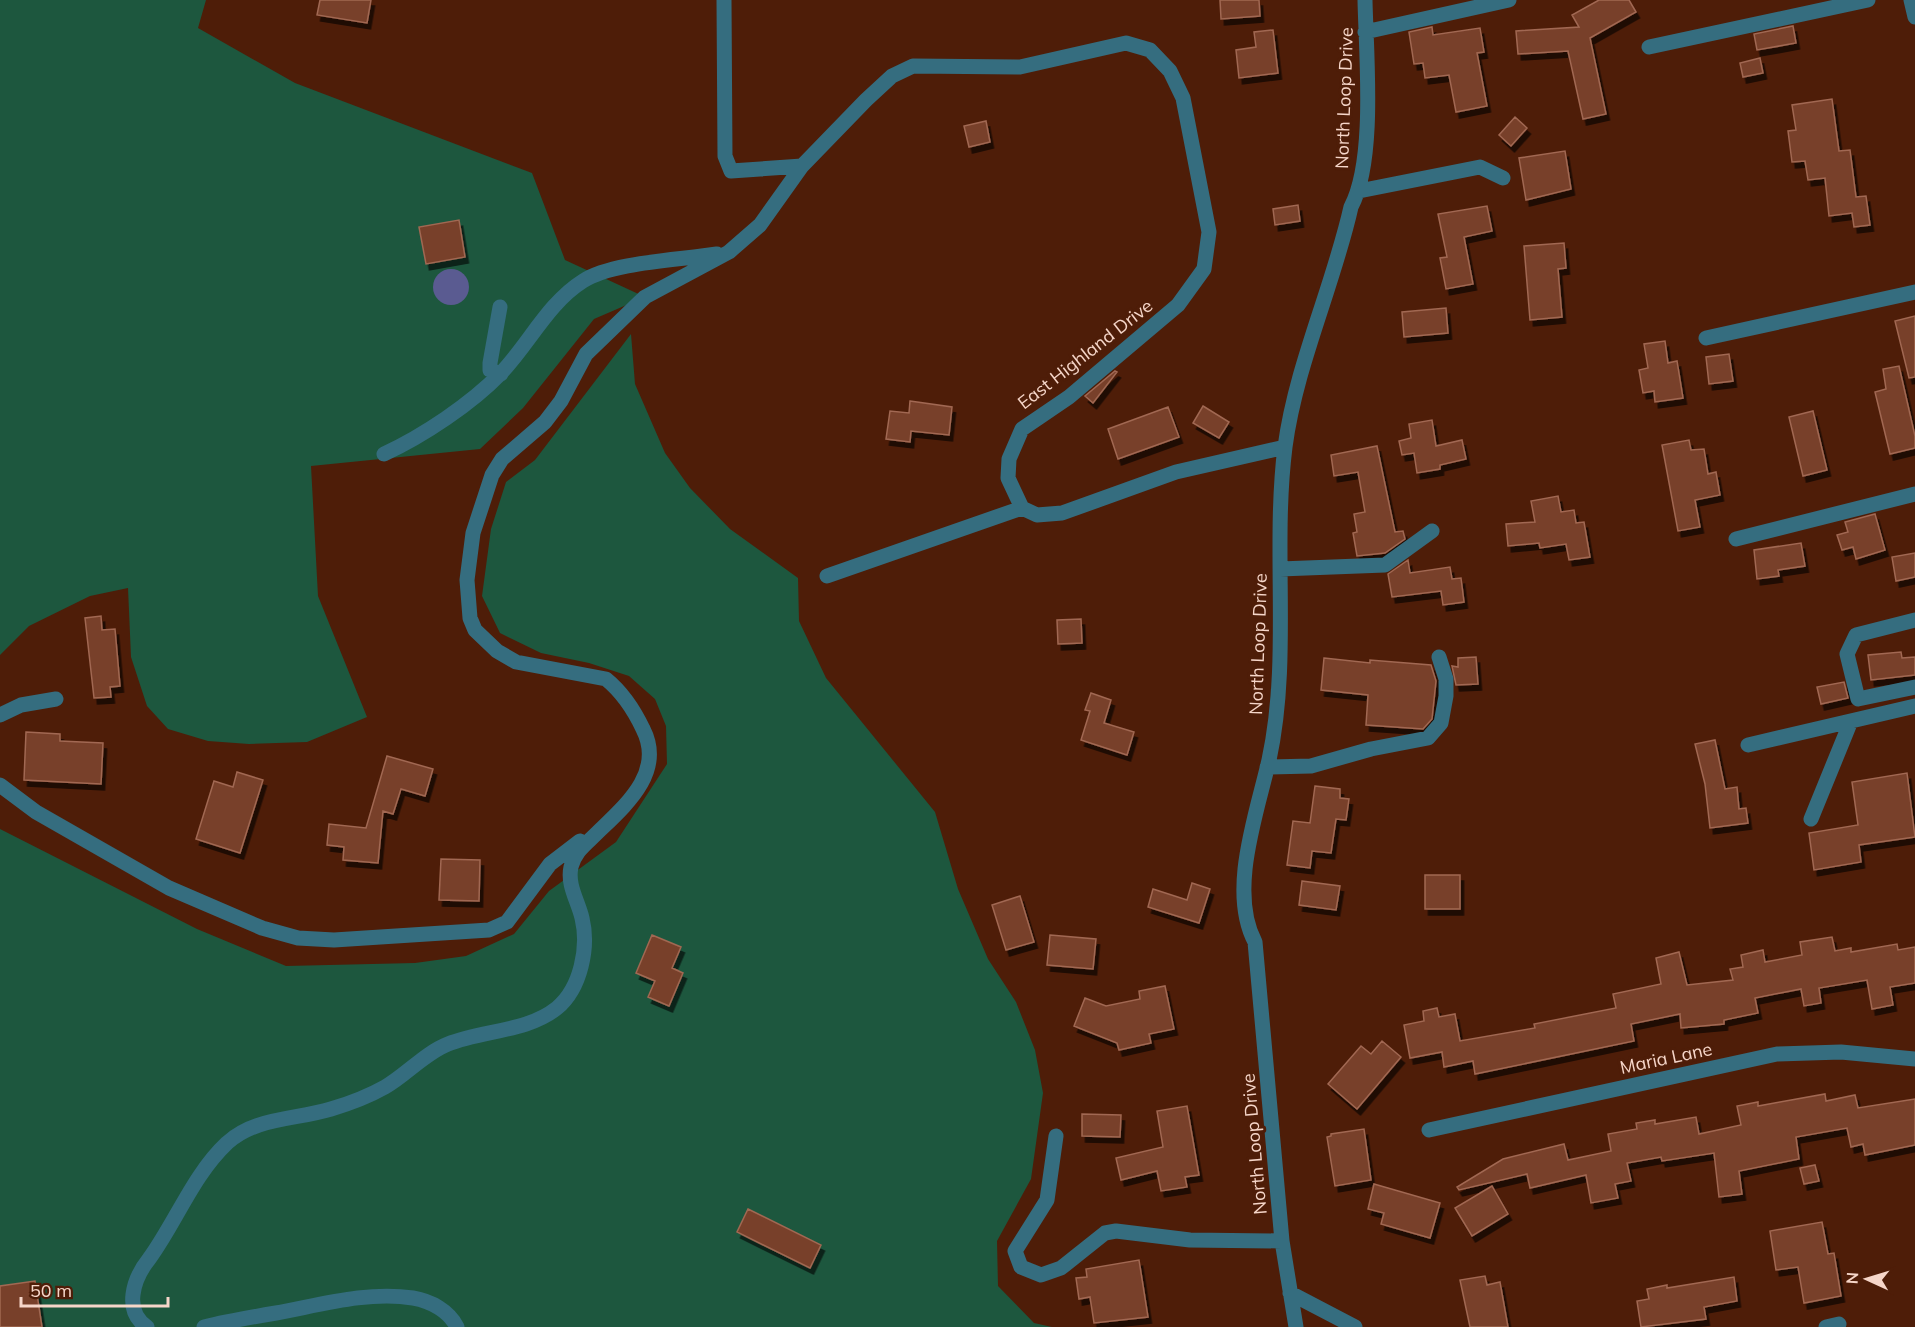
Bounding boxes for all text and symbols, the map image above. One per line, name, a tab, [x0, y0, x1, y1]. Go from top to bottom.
street label: North Loop Drive	[1330, 27, 1358, 169]
street label: East Highland Drive	[1013, 294, 1157, 414]
street label: North Loop Drive	[1244, 573, 1272, 715]
street label: Maria Lane	[1618, 1037, 1714, 1079]
street label: North Loop Drive	[1236, 1072, 1272, 1216]
north arrow	[1837, 1249, 1897, 1309]
scale bar	[21, 1270, 168, 1308]
text: N	[1842, 1271, 1862, 1285]
text: 50 m	[30, 1279, 72, 1302]

